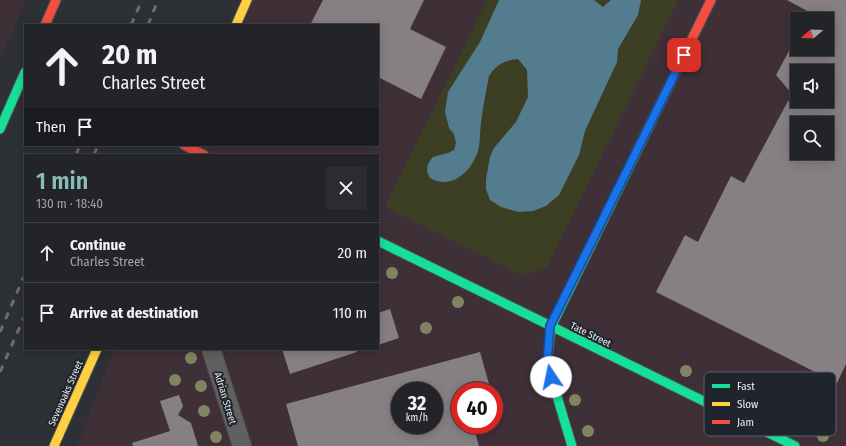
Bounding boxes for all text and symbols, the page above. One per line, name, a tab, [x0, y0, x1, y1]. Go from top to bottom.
north arrow	[790, 12, 834, 56]
map controls	[790, 12, 834, 160]
text: 20 m	[102, 38, 157, 71]
pin	[667, 38, 701, 72]
icon: ahead	[36, 40, 88, 92]
icon: arrive	[673, 44, 695, 66]
button: sound	[790, 64, 834, 108]
text: Charles Street	[102, 72, 205, 94]
icon: arrive	[74, 116, 96, 138]
button: search	[790, 116, 834, 160]
text: Then	[36, 118, 66, 136]
text: 1 min	[36, 167, 88, 195]
button: close	[325, 167, 367, 209]
text: 130 m · 18:40	[36, 196, 103, 211]
text: Continue	[70, 236, 126, 254]
icon: ahead	[36, 242, 58, 264]
text: 20 m	[338, 244, 367, 262]
text: Charles Street	[70, 254, 145, 269]
icon: arrive	[36, 302, 58, 324]
text: Arrive at destination	[70, 304, 198, 322]
text: 110 m	[333, 304, 367, 322]
street label: Tate Street	[568, 320, 614, 350]
position arrow	[530, 356, 572, 398]
street label: Sevenoaks Street	[46, 358, 86, 428]
street label: Adrian Street	[211, 371, 239, 426]
legend	[704, 372, 836, 436]
text: Fast	[737, 380, 755, 393]
speed limit sign: 40	[451, 382, 503, 434]
text: 32	[408, 391, 426, 415]
text: Slow	[737, 398, 758, 411]
text: km/h	[406, 412, 428, 424]
text: Jam	[737, 416, 754, 429]

